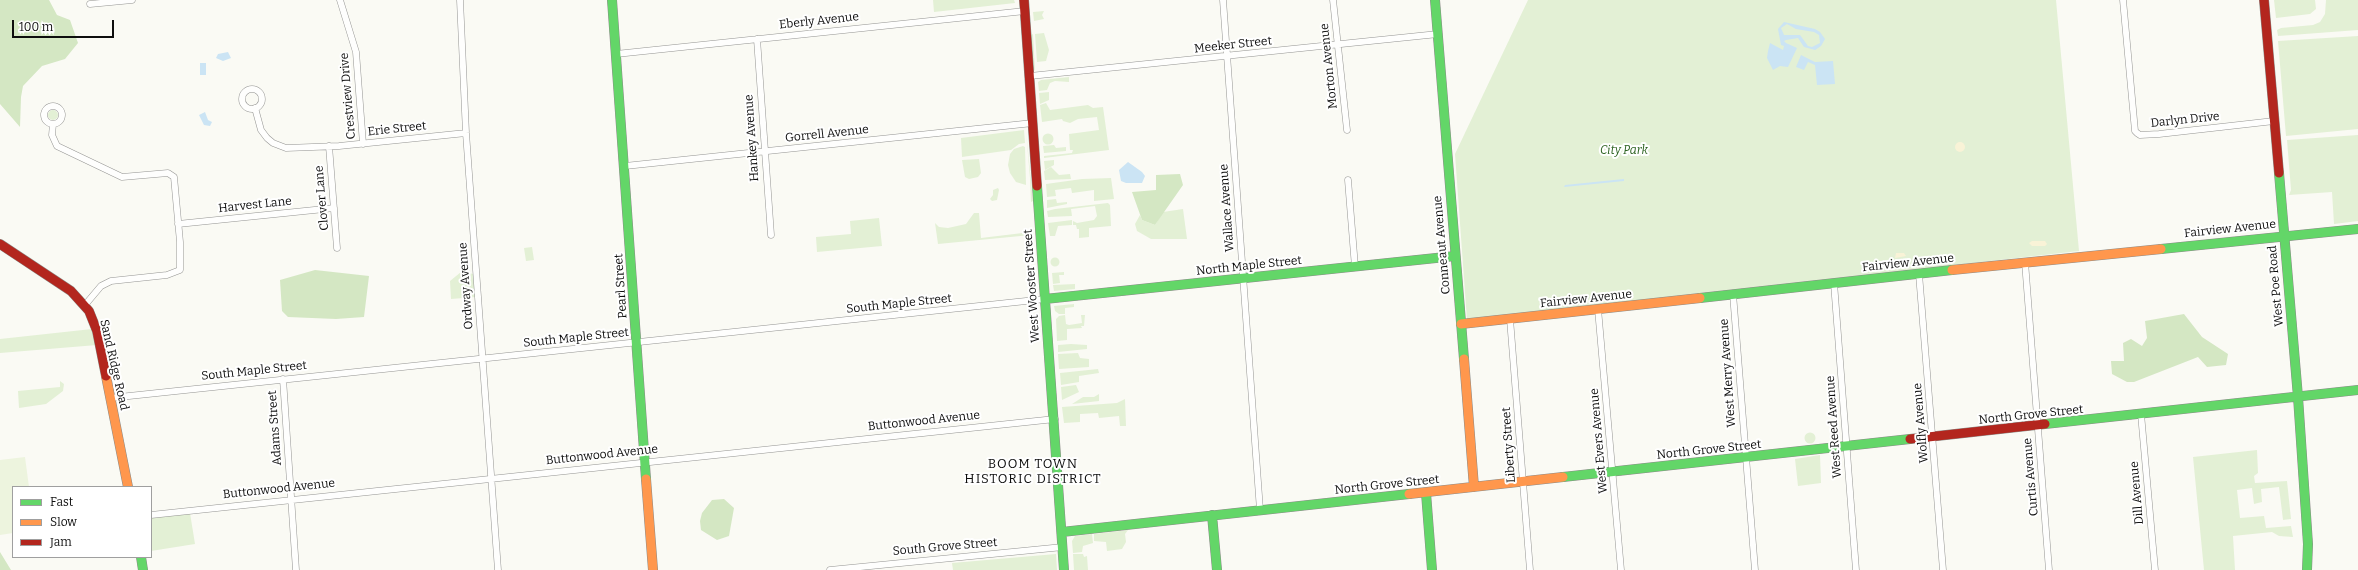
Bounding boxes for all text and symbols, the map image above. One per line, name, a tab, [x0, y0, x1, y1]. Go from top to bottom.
street label: Eberly Avenue	[778, 10, 860, 32]
scale bar	[14, 12, 116, 38]
text: 100 m	[19, 20, 53, 34]
street label: Morton Avenue	[1317, 23, 1341, 109]
street label: Meeker Street	[1193, 34, 1273, 56]
street label: Crestview Drive	[337, 52, 359, 140]
street label: Hankey Avenue	[742, 94, 762, 182]
street label: Darlyn Drive	[2150, 109, 2220, 131]
street label: Erie Street	[367, 119, 427, 139]
street label: Gorrell Avenue	[785, 122, 869, 146]
park label: City Park	[1600, 144, 1648, 158]
street label: Wallace Avenue	[1217, 163, 1237, 253]
street label: Clover Lane	[312, 165, 332, 231]
street label: Harvest Lane	[218, 194, 292, 216]
street label: Conneaut Avenue	[1431, 195, 1453, 295]
street label: Fairview Avenue	[2183, 217, 2277, 241]
street label: West Wooster Street	[1021, 229, 1043, 343]
street label: Ordway Avenue	[456, 242, 476, 330]
street label: West Poe Road	[2265, 245, 2287, 327]
street label: Fairview Avenue	[1861, 251, 1955, 275]
street label: Pearl Street	[612, 253, 630, 319]
street label: North Maple Street	[1195, 253, 1303, 279]
street label: Fairview Avenue	[1539, 287, 1633, 311]
street label: South Maple Street	[846, 291, 952, 317]
street label: Sand Ridge Road	[97, 318, 131, 412]
street label: West Merry Avenue	[1717, 318, 1739, 428]
street label: South Maple Street	[523, 325, 629, 351]
street label: South Maple Street	[201, 358, 307, 384]
street label: West Reed Avenue	[1823, 375, 1845, 479]
street label: Wolfly Avenue	[1910, 382, 1932, 464]
street label: West Evers Avenue	[1587, 388, 1611, 494]
street label: Adams Street	[265, 390, 285, 466]
street label: North Grove Street	[1978, 402, 2084, 428]
street label: Liberty Street	[1499, 407, 1519, 483]
street label: Buttonwood Avenue	[867, 408, 981, 434]
street label: North Grove Street	[1656, 437, 1762, 463]
street label: Curtis Avenue	[2020, 437, 2042, 517]
street label: Buttonwood Avenue	[545, 442, 659, 468]
district label: BOOM TOWN HISTORIC DISTRICT	[964, 456, 1102, 487]
street label: Dill Avenue	[2127, 461, 2147, 525]
street label: North Grove Street	[1334, 472, 1440, 498]
street label: Buttonwood Avenue	[222, 476, 336, 502]
legend	[12, 486, 152, 558]
text: Fast	[50, 495, 73, 509]
text: Slow	[50, 515, 77, 529]
text: Jam	[50, 535, 72, 549]
street label: South Grove Street	[892, 535, 998, 559]

